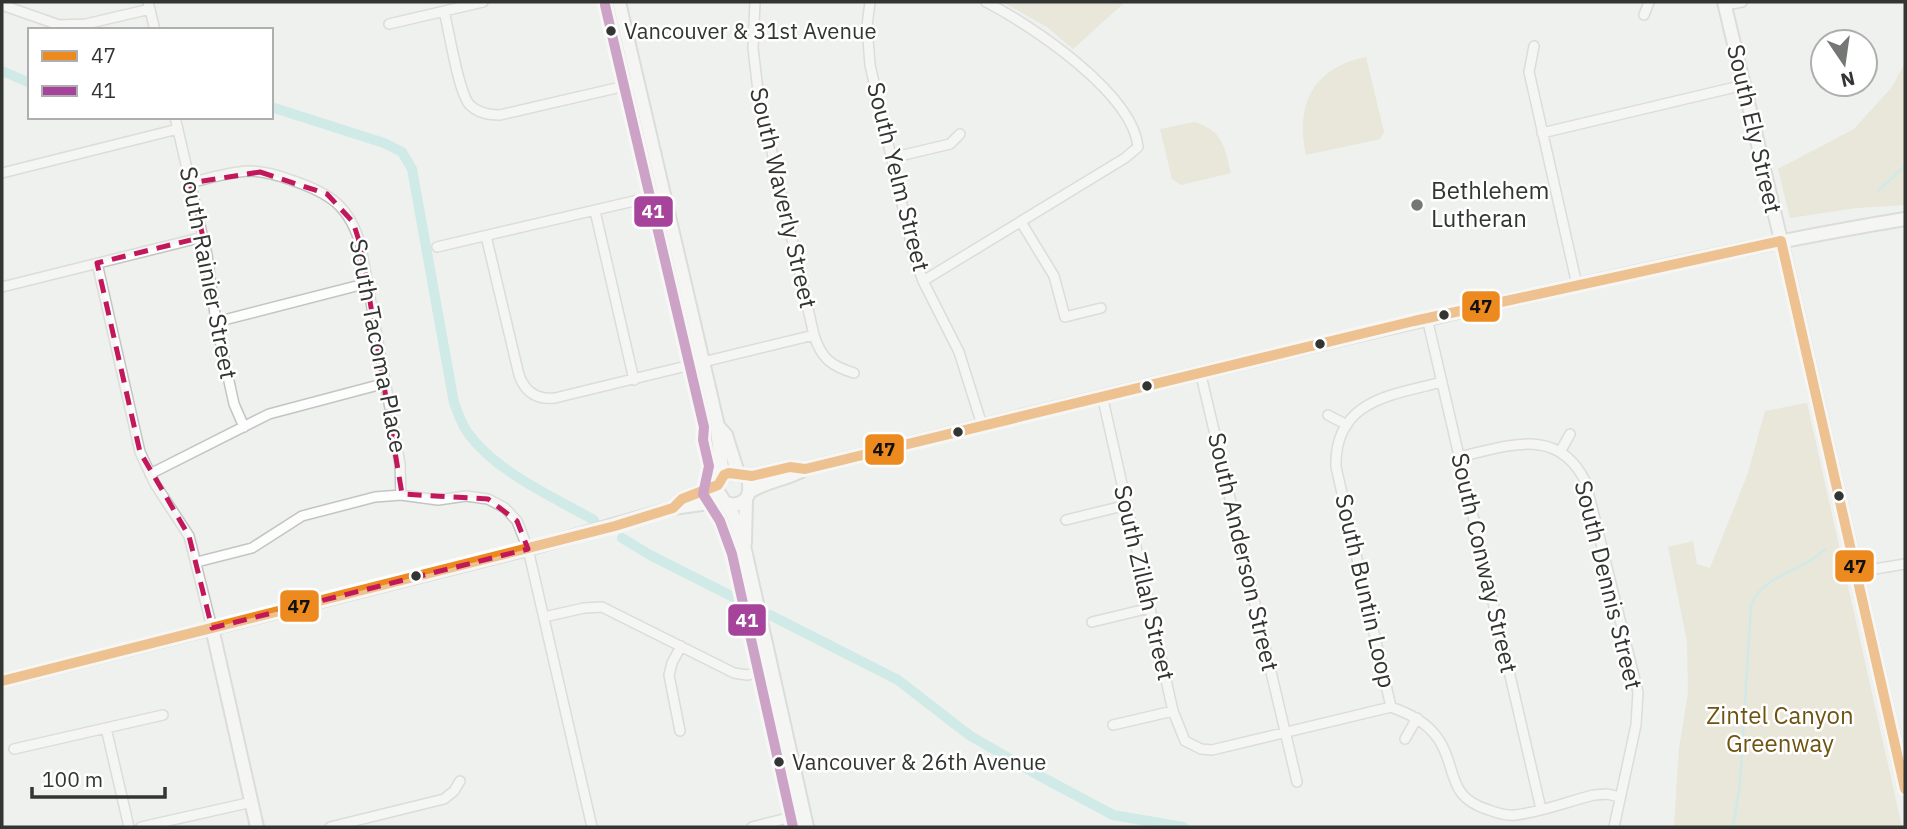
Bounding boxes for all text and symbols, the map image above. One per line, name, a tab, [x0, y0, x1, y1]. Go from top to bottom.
place label: Vancouver & 31st Avenue	[624, 16, 877, 45]
marker: Vancouver & 31st Avenue	[604, 24, 618, 38]
legend	[28, 28, 273, 119]
north arrow	[1809, 28, 1879, 98]
text: 47	[91, 41, 116, 69]
street label: South Ely Street	[1720, 41, 1790, 216]
text: N	[1838, 66, 1857, 93]
text: 41	[91, 76, 116, 104]
street label: South Yelm Street	[860, 79, 938, 275]
street label: South Waverly Street	[743, 84, 825, 311]
street label: South Rainier Street	[173, 164, 245, 382]
place label: Bethlehem Lutheran	[1431, 174, 1549, 234]
line badge: 41	[633, 195, 674, 228]
marker: Bethlehem Lutheran	[1409, 197, 1425, 213]
text: 41	[642, 199, 665, 223]
street label: South Tacoma Place	[343, 236, 415, 456]
line badge: 47	[1461, 290, 1501, 323]
text: 47	[1470, 294, 1492, 318]
unlabelled marker	[1437, 308, 1451, 322]
unlabelled marker	[1313, 337, 1327, 351]
unlabelled marker	[1140, 379, 1154, 393]
unlabelled marker	[951, 425, 965, 439]
street label: South Anderson Street	[1201, 429, 1287, 674]
line badge: 47	[864, 433, 905, 466]
text: 47	[873, 437, 895, 461]
street label: South Conway Street	[1444, 450, 1526, 676]
street label: South Dennis Street	[1568, 477, 1650, 693]
street label: South Zillah Street	[1107, 482, 1183, 684]
unlabelled marker	[1832, 489, 1846, 503]
street label: South Buntin Loop	[1328, 491, 1404, 691]
line badge: 47	[1834, 549, 1875, 583]
text: 47	[1844, 554, 1866, 578]
unlabelled marker	[409, 569, 423, 583]
line badge: 47	[279, 589, 320, 623]
text: 47	[288, 594, 310, 618]
line badge: 41	[727, 603, 767, 637]
text: 41	[736, 608, 759, 632]
park label: Zintel Canyon Greenway	[1706, 699, 1854, 759]
place label: Vancouver & 26th Avenue	[792, 747, 1046, 776]
marker: Vancouver & 26th Avenue	[772, 755, 786, 769]
scale bar	[32, 756, 164, 800]
text: 100 m	[42, 765, 103, 793]

